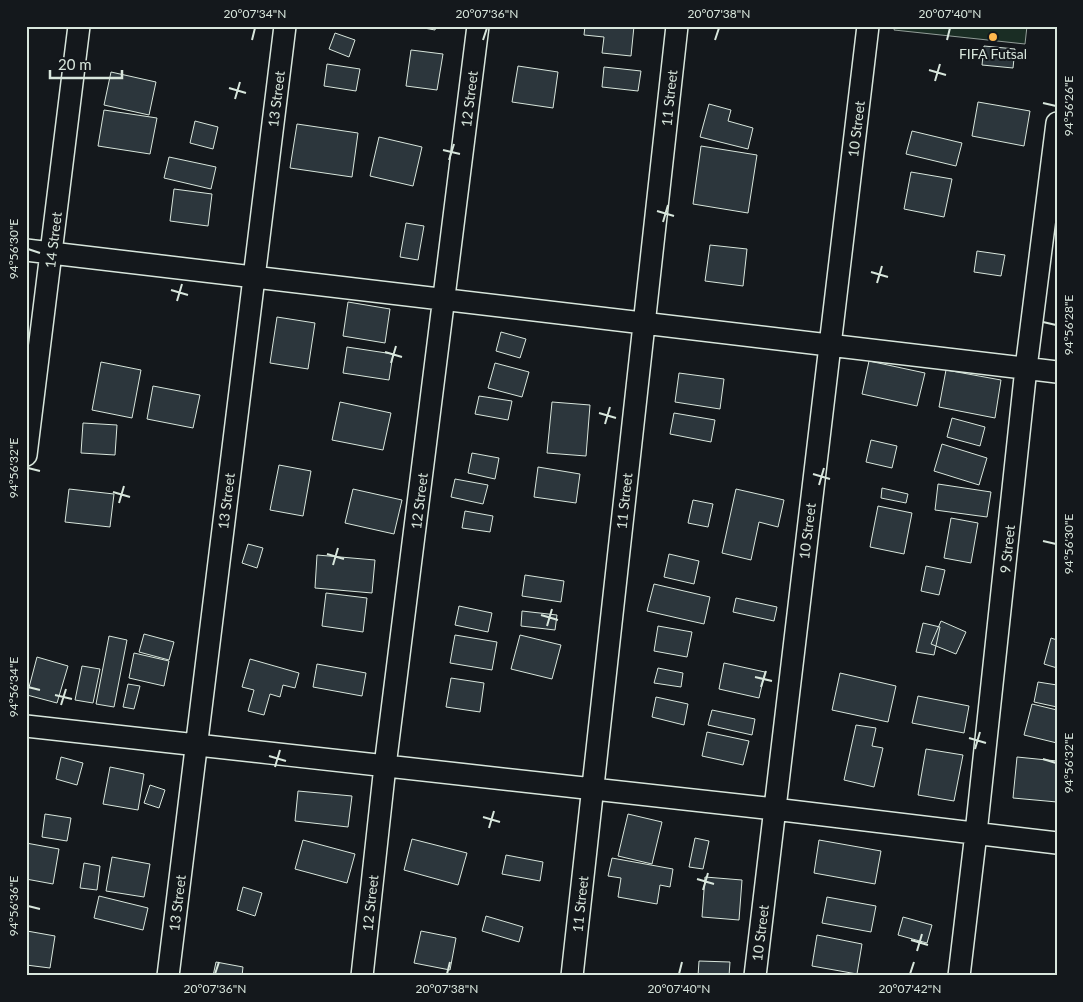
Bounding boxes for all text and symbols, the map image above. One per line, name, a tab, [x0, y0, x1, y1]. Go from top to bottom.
text: 20°07'34"N	[224, 6, 286, 21]
text: 20°07'36"N	[456, 6, 518, 21]
text: 20°07'38"N	[688, 6, 750, 21]
text: 20°07'40"N	[919, 6, 981, 21]
marker: FIFA Futsal	[987, 31, 999, 43]
place label: FIFA Futsal	[959, 45, 1027, 62]
scale bar	[50, 48, 122, 80]
text: 20 m	[58, 55, 92, 73]
street label: 11 Street	[658, 69, 680, 127]
street label: 13 Street	[264, 70, 288, 128]
street label: 12 Street	[457, 70, 481, 128]
text: 94°56'26"E	[1061, 76, 1076, 136]
street label: 10 Street	[844, 100, 868, 158]
street label: 14 Street	[41, 211, 65, 269]
text: 94°56'30"E	[6, 219, 21, 279]
text: 94°56'28"E	[1061, 295, 1076, 355]
text: 94°56'32"E	[6, 438, 21, 498]
street label: 13 Street	[214, 472, 238, 530]
street label: 12 Street	[407, 472, 431, 530]
street label: 11 Street	[613, 472, 635, 530]
street label: 10 Street	[795, 502, 819, 560]
text: 94°56'30"E	[1061, 514, 1076, 574]
street label: 9 Street	[996, 524, 1018, 574]
text: 94°56'34"E	[6, 657, 21, 717]
text: 94°56'32"E	[1061, 733, 1076, 793]
street label: 13 Street	[165, 874, 189, 932]
street label: 12 Street	[359, 874, 381, 932]
street label: 11 Street	[569, 875, 591, 933]
text: 94°56'36"E	[6, 876, 21, 936]
street label: 10 Street	[748, 904, 772, 962]
text: 20°07'36"N	[184, 981, 246, 996]
text: 20°07'38"N	[416, 981, 478, 996]
text: 20°07'40"N	[648, 981, 710, 996]
text: 20°07'42"N	[879, 981, 941, 996]

